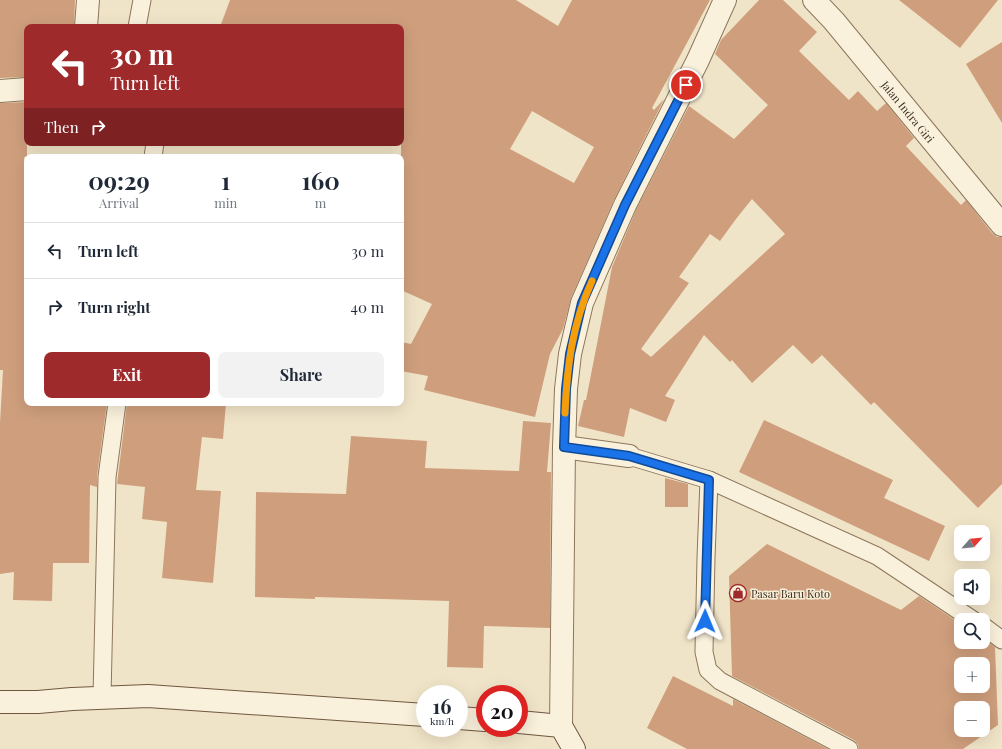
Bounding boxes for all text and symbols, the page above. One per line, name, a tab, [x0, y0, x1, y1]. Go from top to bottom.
text: 30 m	[110, 35, 174, 72]
icon: left	[44, 40, 96, 92]
pin	[669, 68, 703, 102]
text: Turn left	[110, 71, 180, 95]
icon: arrive	[675, 74, 697, 96]
street label: Jalan Indra Giri	[878, 77, 938, 145]
icon: right	[87, 116, 109, 138]
text: Then	[44, 117, 79, 137]
text: 09:29	[88, 164, 150, 196]
text: 1	[221, 164, 230, 196]
text: 160	[302, 164, 340, 196]
text: Arrival	[99, 194, 139, 211]
text: min	[214, 194, 237, 211]
text: m	[315, 194, 326, 211]
icon: left	[44, 240, 66, 262]
text: Turn left	[78, 241, 139, 261]
text: 30 m	[351, 241, 384, 261]
icon: right	[44, 296, 66, 318]
text: Turn right	[78, 297, 151, 317]
text: 40 m	[351, 297, 384, 317]
button: Exit	[44, 352, 210, 398]
button: Share	[218, 352, 384, 398]
north arrow	[954, 525, 990, 561]
map controls	[954, 525, 990, 737]
button: sound	[954, 569, 990, 605]
shop icon: Pasar Baru Koto	[728, 583, 748, 603]
place label: Pasar Baru Koto	[751, 586, 830, 601]
position arrow	[684, 600, 726, 642]
button: search	[954, 613, 990, 649]
button: +	[954, 657, 990, 693]
speed limit sign: 20	[476, 685, 528, 737]
text: 16	[433, 692, 451, 719]
button: −	[954, 701, 990, 737]
text: km/h	[430, 714, 454, 728]

